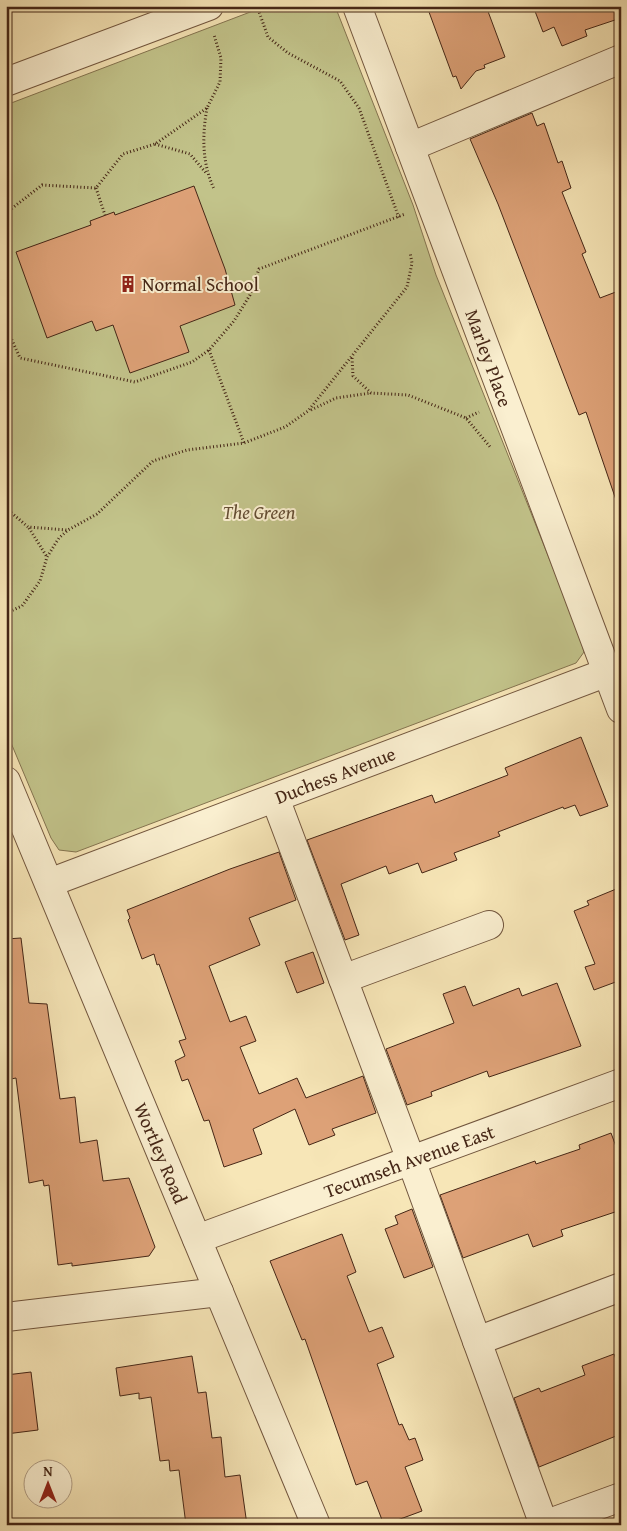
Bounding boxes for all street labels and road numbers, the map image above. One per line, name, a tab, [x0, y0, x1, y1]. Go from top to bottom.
street label: Marley Place	[458, 305, 520, 411]
street label: Duchess Avenue	[271, 739, 399, 811]
street label: Wortley Road	[127, 1098, 195, 1209]
street label: Tecumseh Avenue East	[320, 1117, 499, 1205]

